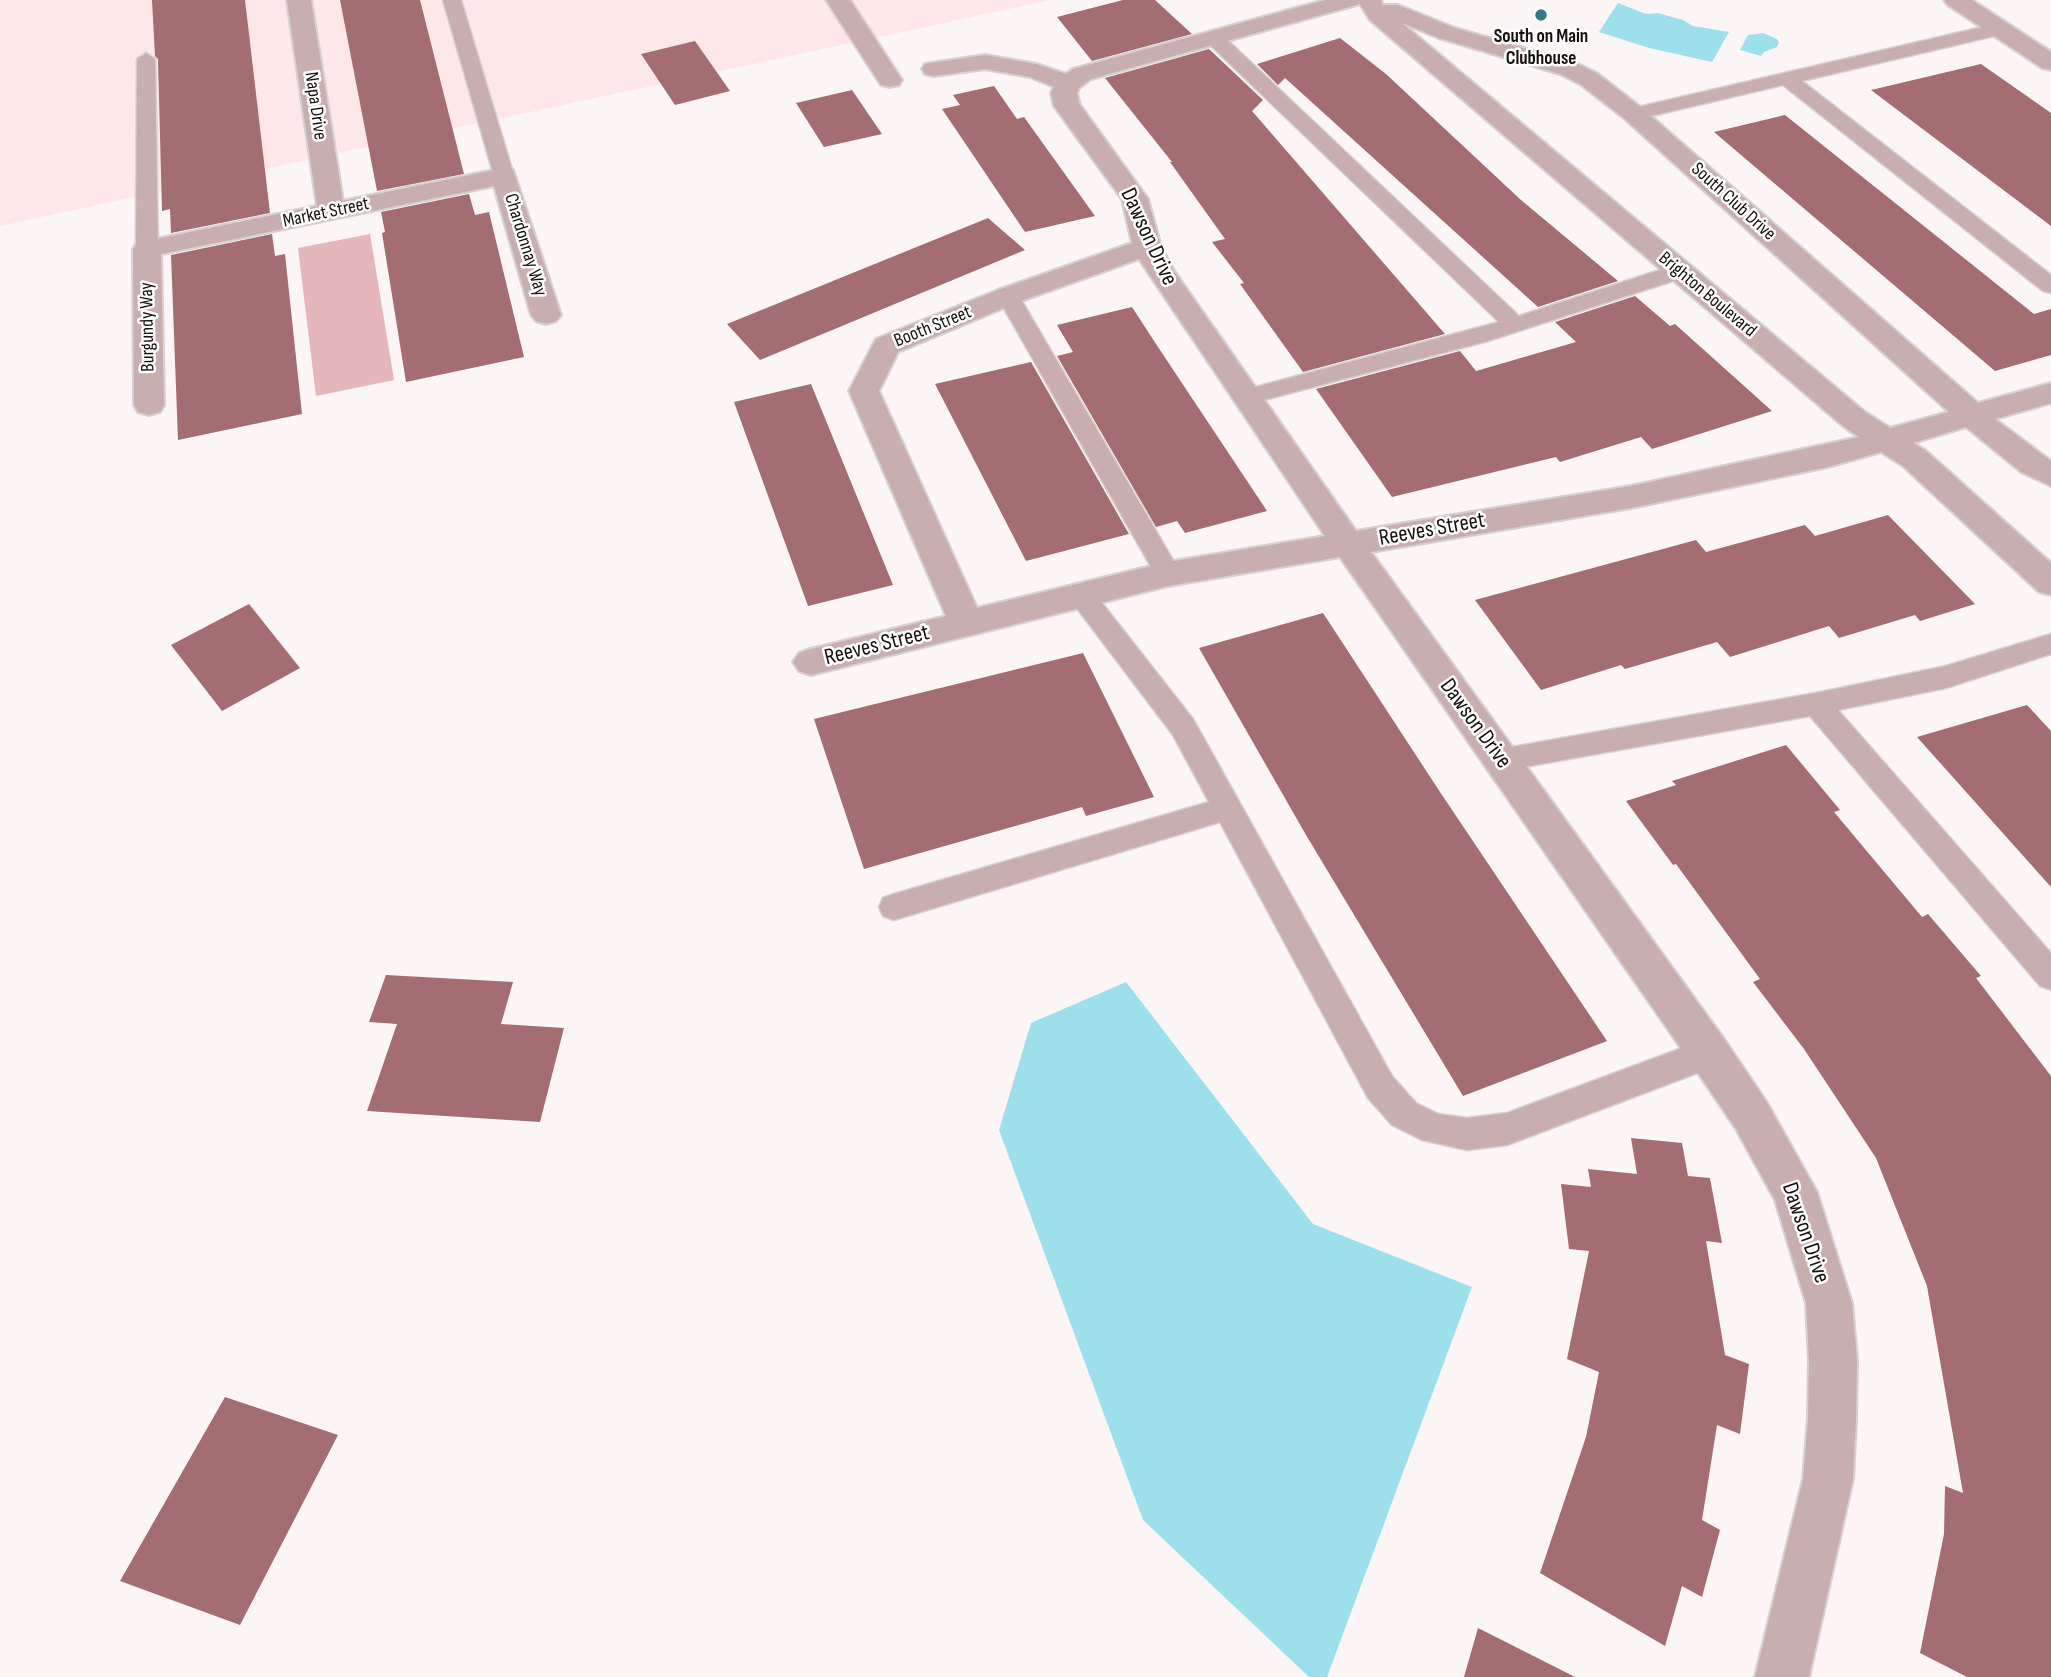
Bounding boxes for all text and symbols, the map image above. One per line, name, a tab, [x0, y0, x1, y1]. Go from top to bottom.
marker: South on Main Clubhouse	[1533, 7, 1549, 23]
place label: South on Main Clubhouse	[1494, 26, 1588, 70]
street label: Napa Drive	[299, 71, 331, 141]
street label: South Club Drive	[1686, 158, 1780, 246]
street label: Dawson Drive	[1113, 184, 1183, 290]
street label: Chardonnay Way	[499, 191, 551, 299]
street label: Market Street	[281, 193, 371, 233]
street label: Brighton Boulevard	[1653, 247, 1761, 343]
street label: Burgundy Way	[136, 282, 160, 372]
street label: Booth Street	[891, 301, 975, 353]
street label: Reeves Street	[1377, 507, 1487, 553]
street label: Reeves Street	[822, 620, 932, 672]
street label: Dawson Drive	[1433, 674, 1517, 774]
street label: Dawson Drive	[1775, 1179, 1835, 1287]

